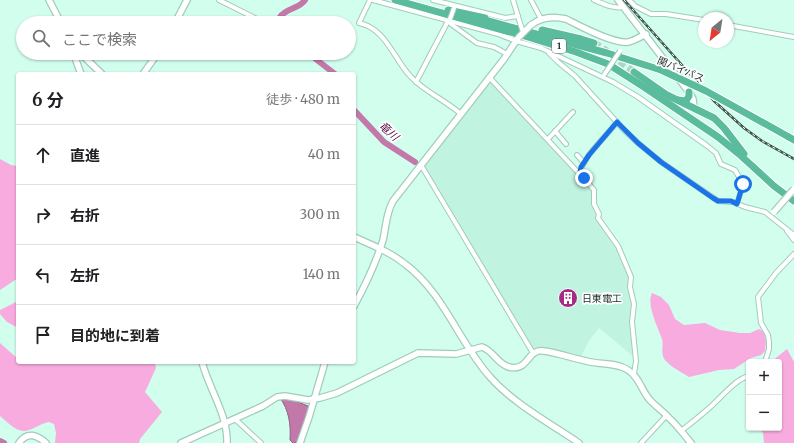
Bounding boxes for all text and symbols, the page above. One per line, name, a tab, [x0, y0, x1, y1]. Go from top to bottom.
north arrow	[698, 12, 734, 48]
search box	[16, 16, 356, 60]
icon: search	[30, 27, 52, 49]
text: ここで検索	[62, 30, 137, 49]
road number: 1	[552, 39, 566, 53]
street label: 関バイパス	[655, 54, 706, 85]
text: 6 分	[32, 89, 63, 111]
text: 徒歩 · 480 m	[266, 91, 340, 108]
water label: 竜川	[376, 118, 403, 144]
icon: ahead	[32, 144, 54, 166]
text: 直進	[70, 146, 100, 165]
text: 40 m	[308, 146, 340, 163]
route end	[575, 169, 593, 187]
route start	[734, 175, 752, 193]
icon: right	[32, 204, 54, 226]
text: 右折	[70, 206, 100, 225]
text: 300 m	[300, 206, 340, 223]
icon: left	[32, 264, 54, 286]
text: 左折	[70, 266, 100, 285]
text: 140 m	[303, 266, 340, 283]
building icon: 日東電工	[557, 287, 579, 309]
place label: 日東電工	[582, 292, 622, 305]
icon: arrive	[32, 324, 54, 346]
text: 目的地に到着	[70, 326, 160, 345]
map controls	[746, 359, 782, 431]
button: +	[746, 359, 782, 395]
button: −	[746, 395, 782, 431]

